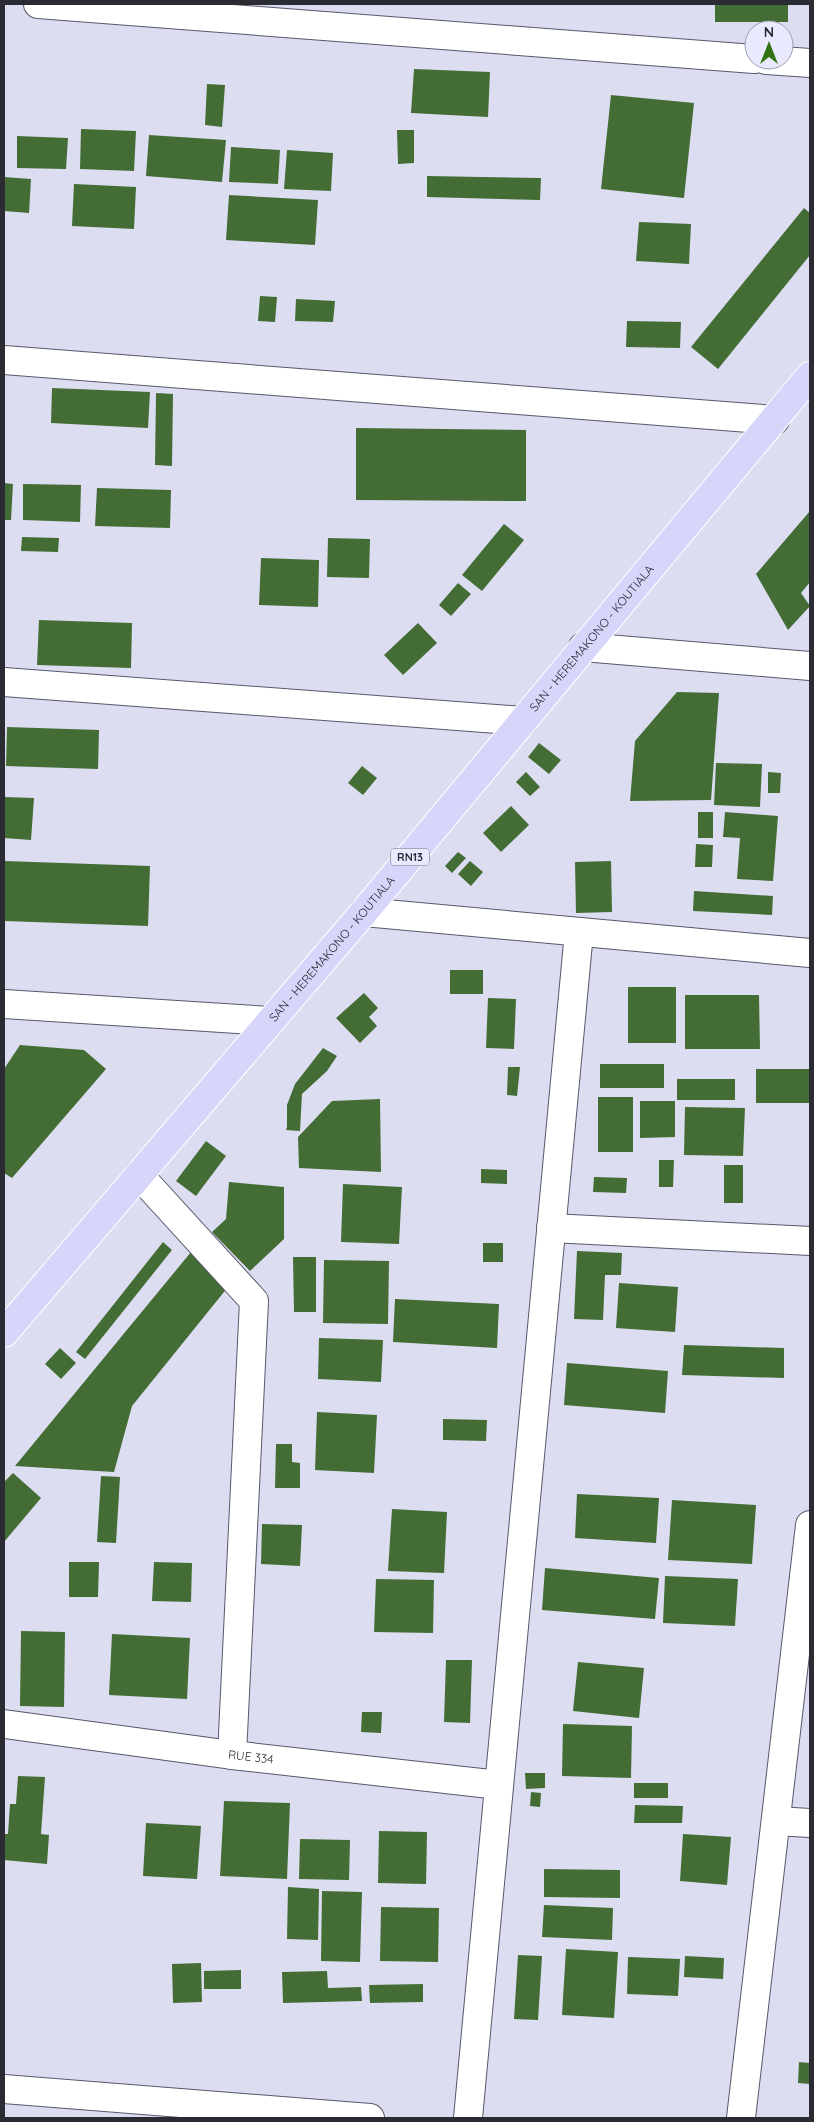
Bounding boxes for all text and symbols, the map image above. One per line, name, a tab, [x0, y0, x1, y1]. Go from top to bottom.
north arrow	[744, 20, 794, 70]
text: N	[764, 23, 774, 41]
street label: SAN - HEREMAKONO - KOUTIALA	[526, 561, 657, 714]
road number: RN13	[391, 849, 429, 866]
street label: SAN - HEREMAKONO - KOUTIALA	[266, 873, 398, 1025]
street label: RUE 334	[227, 1747, 274, 1767]

